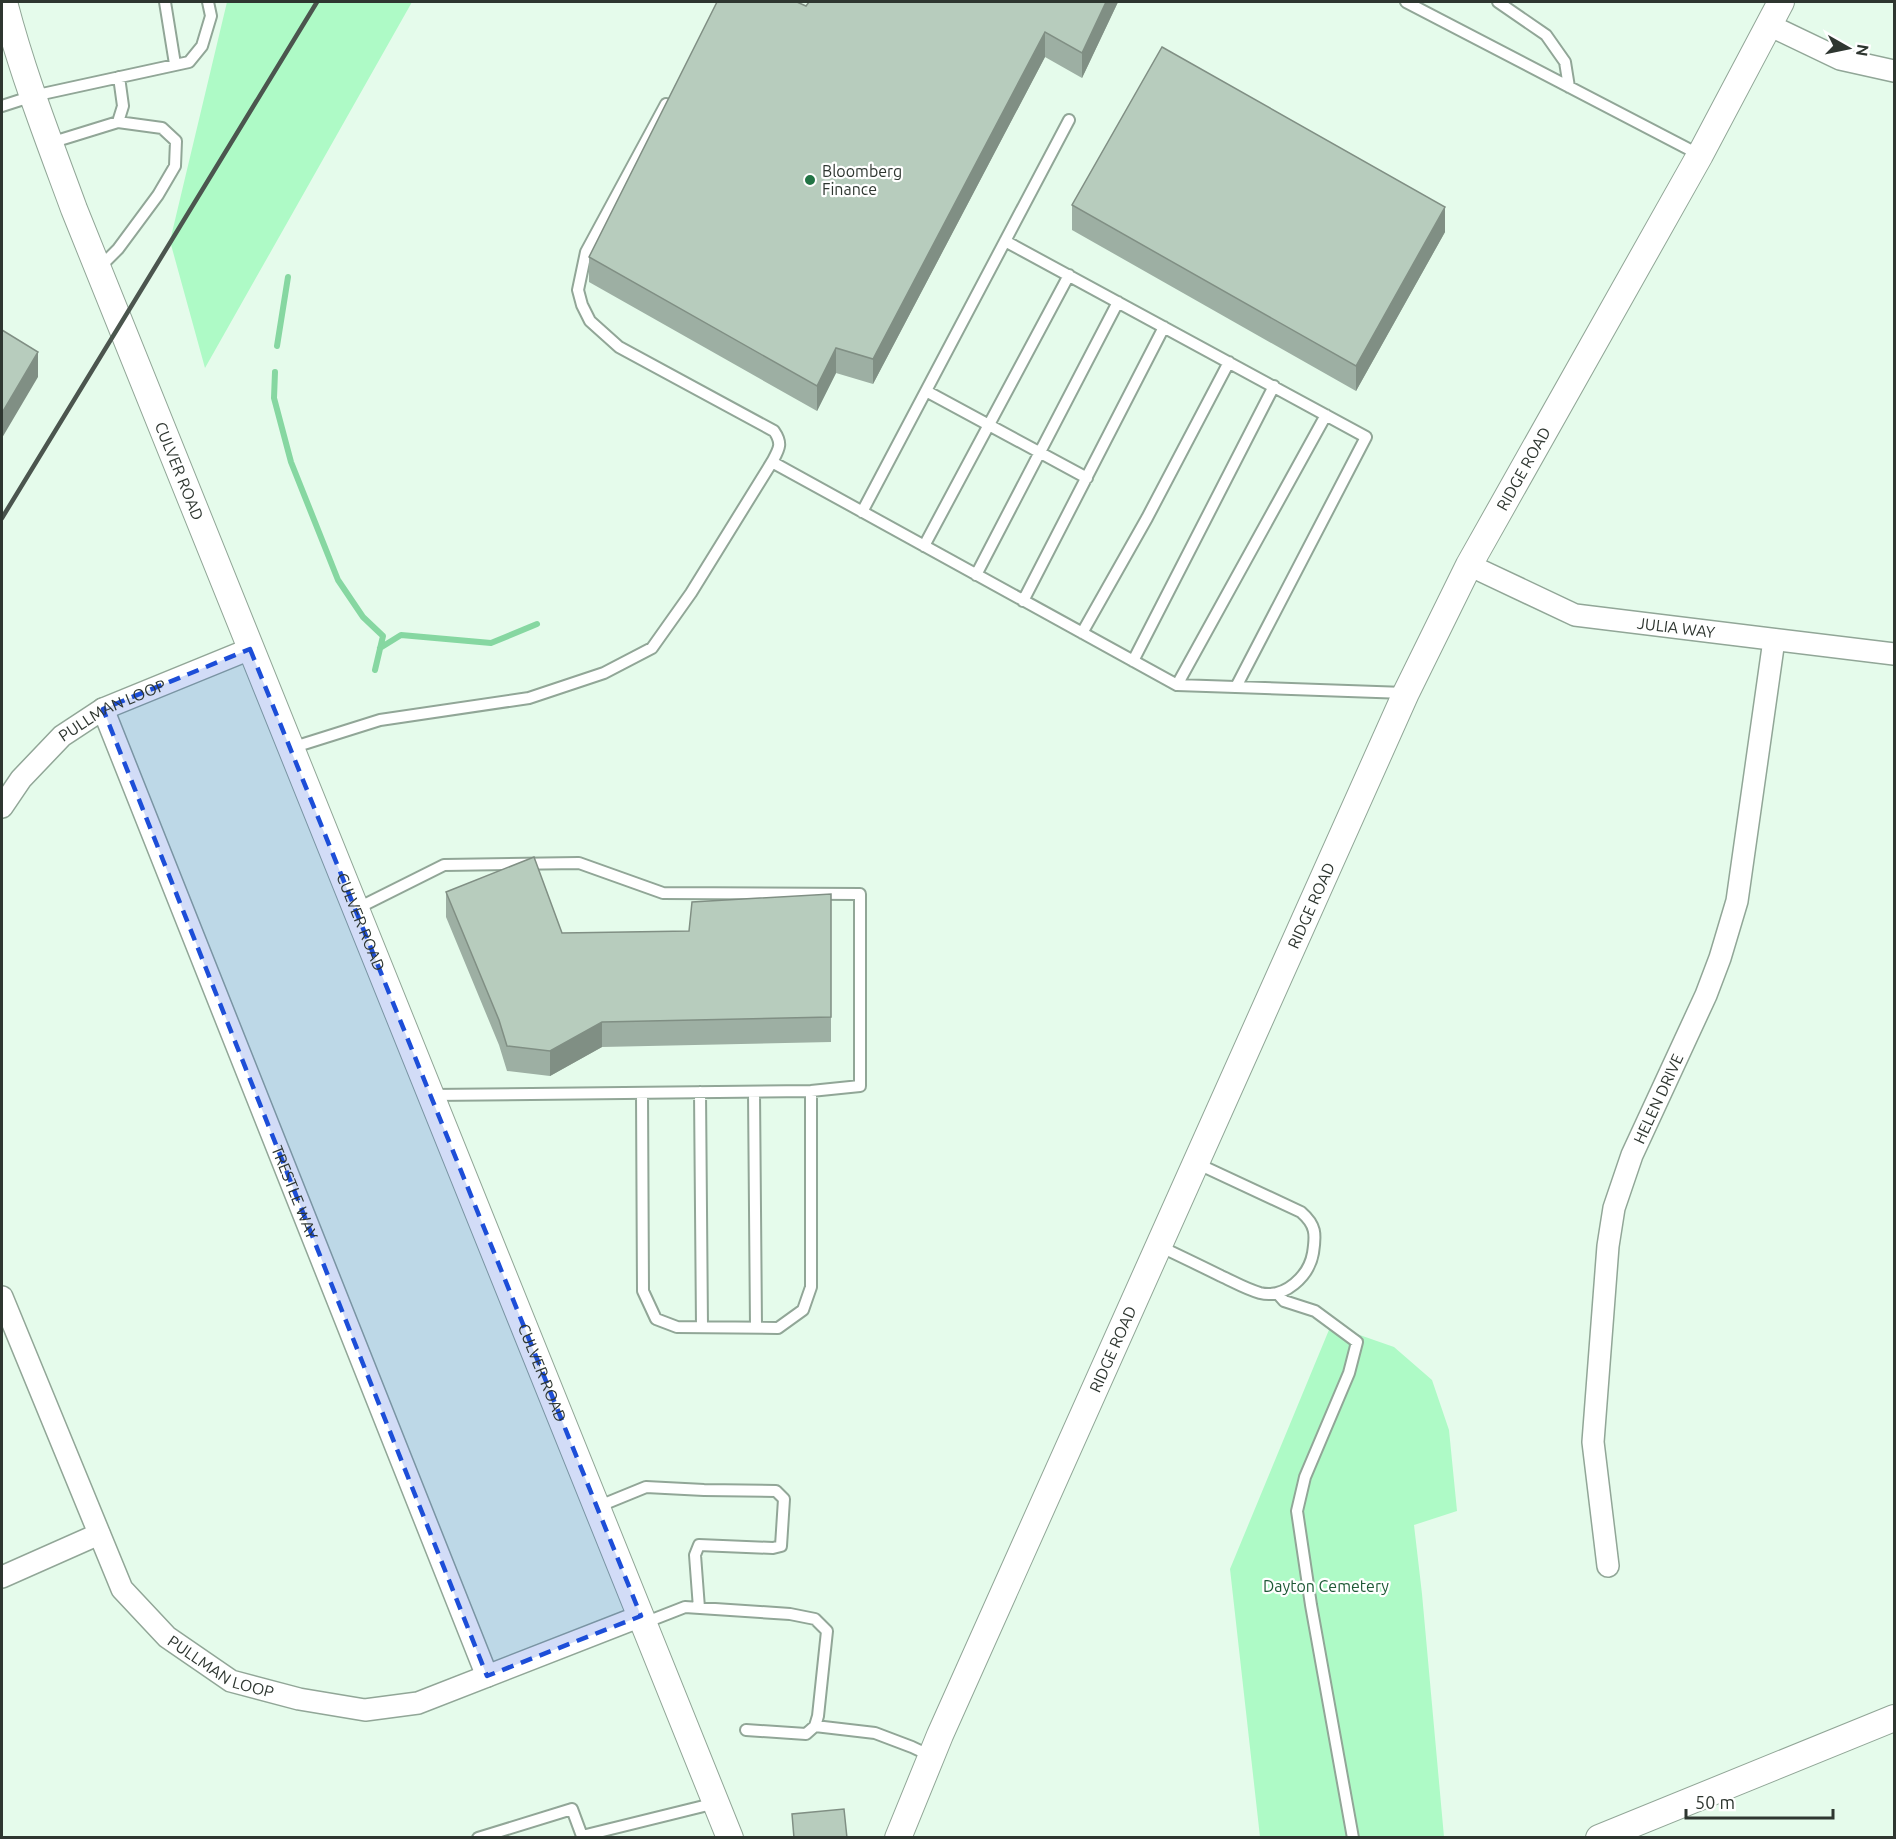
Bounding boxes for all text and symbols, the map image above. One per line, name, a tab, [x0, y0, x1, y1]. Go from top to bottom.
north arrow	[1818, 18, 1878, 78]
text: N	[1853, 43, 1873, 58]
place label: Bloomberg Finance	[822, 162, 902, 198]
marker: Bloomberg Finance	[803, 173, 817, 187]
street label: CULVER ROAD	[152, 419, 207, 523]
street label: RIDGE ROAD	[1493, 424, 1554, 513]
street label: JULIA WAY	[1636, 614, 1717, 641]
street label: PULLMAN LOOP	[55, 675, 168, 745]
street label: RIDGE ROAD	[1284, 859, 1338, 951]
street label: CULVER ROAD	[333, 870, 389, 973]
street label: HELEN DRIVE	[1630, 1051, 1687, 1146]
street label: TRESTLE WAY	[268, 1143, 322, 1242]
street label: RIDGE ROAD	[1085, 1303, 1140, 1395]
street label: CULVER ROAD	[515, 1321, 570, 1424]
park label: Dayton Cemetery	[1263, 1577, 1389, 1595]
street label: PULLMAN LOOP	[165, 1631, 276, 1701]
scale bar	[1686, 1782, 1833, 1820]
text: 50 m	[1695, 1792, 1735, 1812]

